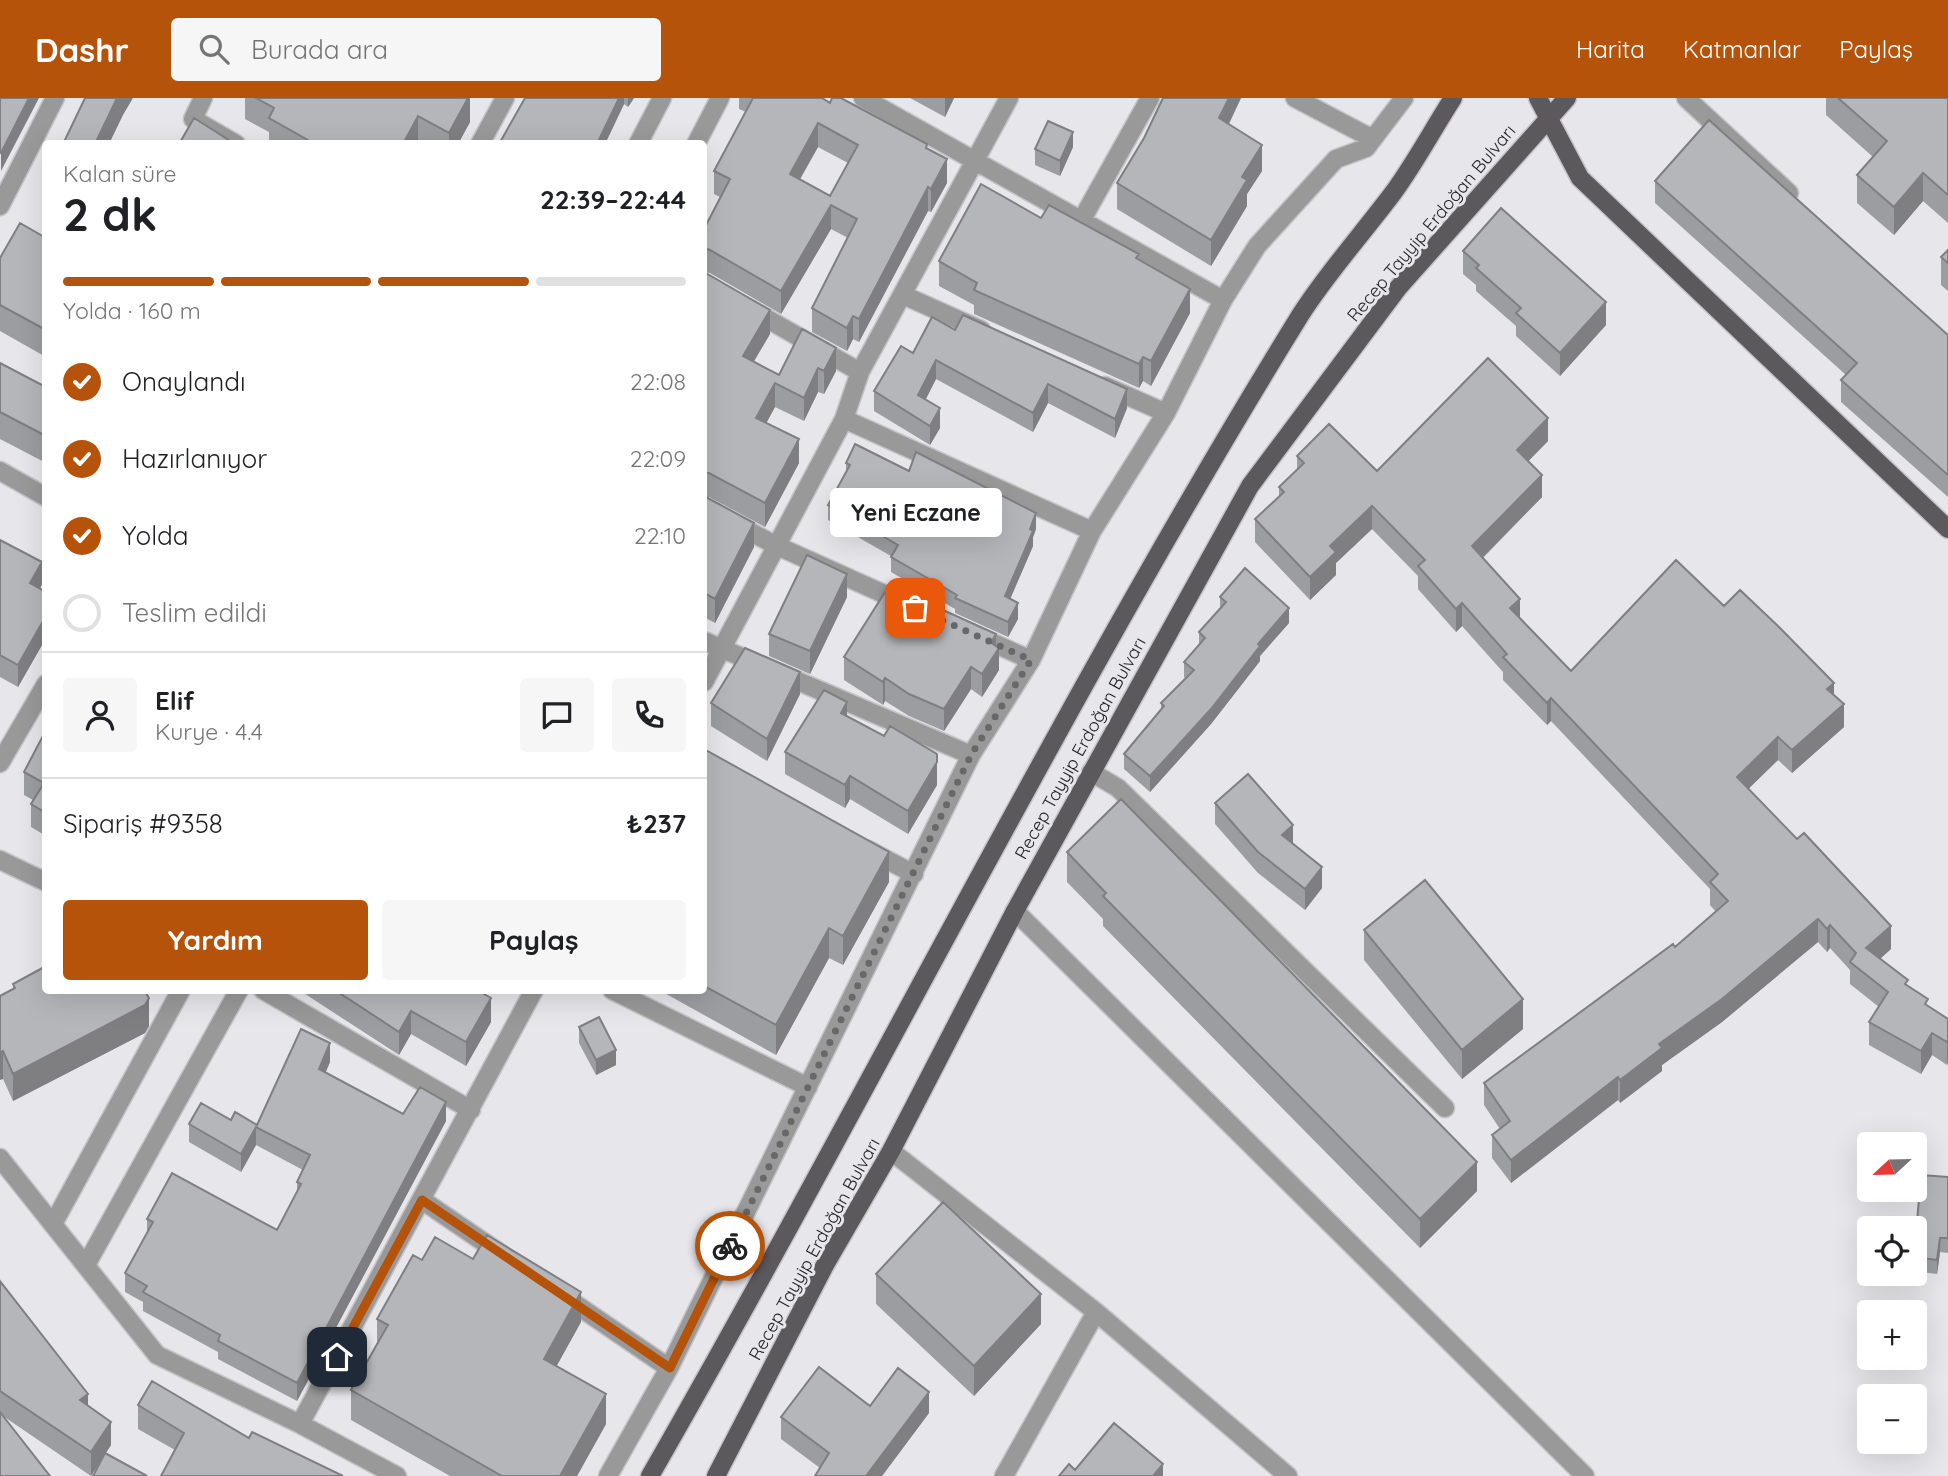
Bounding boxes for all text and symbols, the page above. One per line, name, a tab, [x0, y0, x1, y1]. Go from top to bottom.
search box	[171, 18, 661, 81]
text: Dashr	[35, 29, 129, 70]
icon: search	[195, 30, 233, 68]
text: Burada ara	[251, 33, 388, 66]
text: Harita	[1576, 34, 1645, 64]
text: Katmanlar	[1683, 34, 1801, 64]
text: Paylaş	[1839, 34, 1913, 64]
street label: Recep Tayyip Erdoğan Bulvarı	[1342, 120, 1520, 326]
text: Kalan süre	[63, 159, 176, 188]
text: 22:39–22:44	[540, 183, 686, 216]
text: 2 dk	[63, 185, 157, 243]
text: Yolda · 160 m	[63, 296, 201, 325]
icon: check	[63, 363, 101, 401]
text: Onaylandı	[122, 365, 246, 398]
text: 22:08	[630, 367, 686, 396]
icon: check	[63, 440, 101, 478]
text: Hazırlanıyor	[122, 442, 267, 475]
text: 22:09	[630, 444, 686, 473]
callout: Yeni Eczane	[829, 489, 1001, 538]
text: Yeni Eczane	[851, 498, 981, 527]
icon: check	[63, 517, 101, 555]
text: Yolda	[122, 519, 188, 552]
text: 22:10	[634, 521, 686, 550]
pin	[885, 578, 945, 638]
icon: bag	[896, 589, 934, 627]
text: Teslim edildi	[122, 596, 267, 629]
street label: Recep Tayyip Erdoğan Bulvarı	[1009, 633, 1151, 863]
button: person	[63, 678, 137, 752]
button: chat	[520, 678, 594, 752]
button: phone	[612, 678, 686, 752]
text: Elif	[155, 684, 194, 717]
text: Kurye · 4.4	[155, 717, 263, 746]
text: Sipariş #9358	[63, 807, 223, 840]
text: ₺237	[627, 807, 686, 840]
button: Yardım	[63, 900, 368, 980]
button: Paylaş	[382, 900, 686, 980]
north arrow	[1857, 1132, 1927, 1202]
map controls	[1857, 1132, 1927, 1454]
street label: Recep Tayyip Erdoğan Bulvarı	[743, 1134, 885, 1364]
courier	[695, 1211, 765, 1281]
button: locate	[1857, 1216, 1927, 1286]
icon: bike	[711, 1227, 749, 1265]
button: +	[1857, 1300, 1927, 1370]
pin	[307, 1327, 367, 1387]
icon: home	[318, 1338, 356, 1376]
button: −	[1857, 1384, 1927, 1454]

